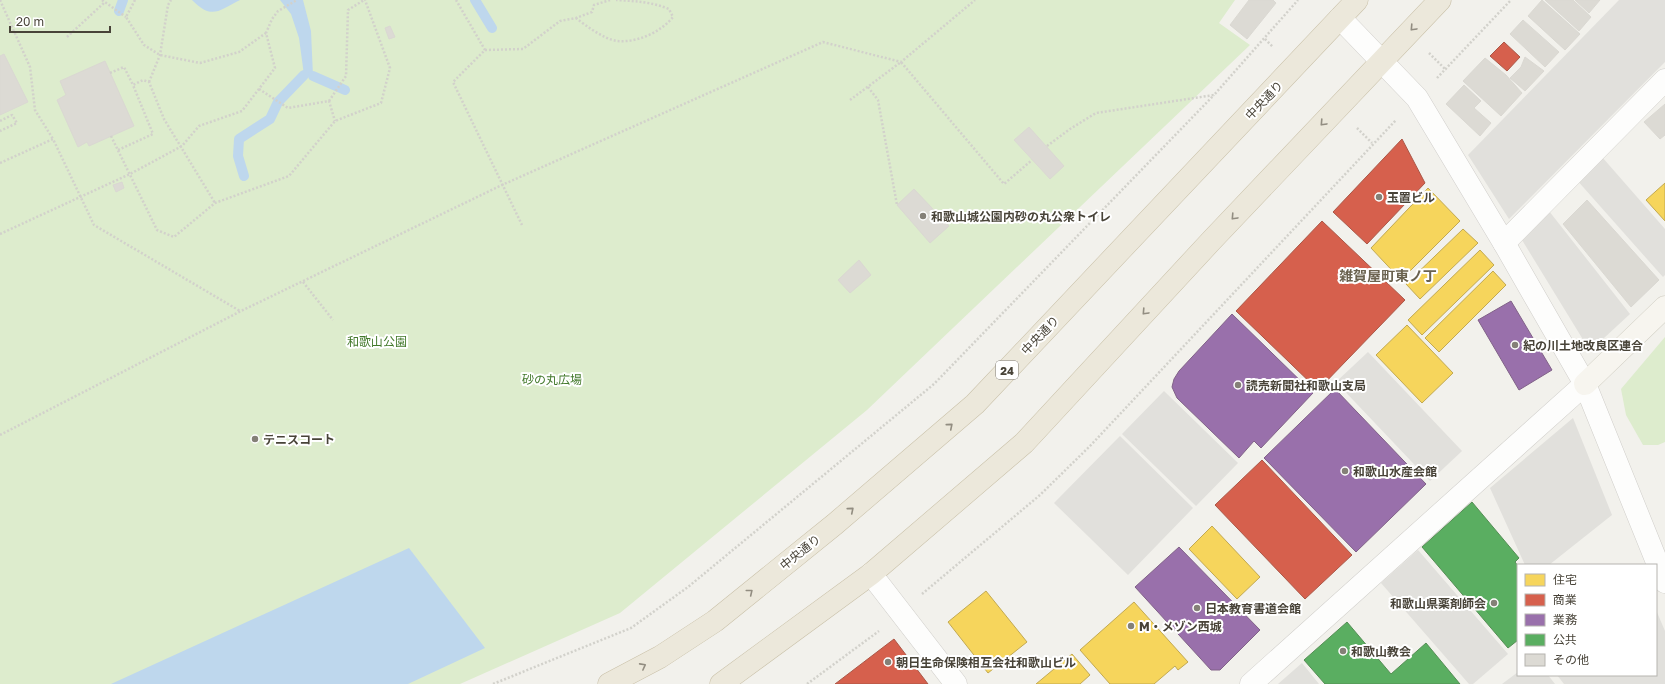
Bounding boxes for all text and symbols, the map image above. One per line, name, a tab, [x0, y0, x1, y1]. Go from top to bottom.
scale bar	[10, 8, 110, 34]
text: 20 m	[16, 14, 44, 29]
one-way arrow	[1411, 24, 1418, 31]
street label: 中央通り	[1242, 78, 1286, 122]
one-way arrow	[1321, 118, 1328, 125]
place label: 玉置ビル	[1387, 190, 1435, 205]
marker: 玉置ビル	[1374, 192, 1384, 202]
place label: 和歌山城公園内砂の丸公衆トイレ	[931, 209, 1111, 224]
marker: 和歌山城公園内砂の丸公衆トイレ	[918, 211, 928, 221]
one-way arrow	[1231, 212, 1239, 220]
district label: 雑賀屋町東ノ丁	[1339, 267, 1437, 284]
one-way arrow	[1143, 307, 1150, 315]
street label: 中央通り	[1018, 313, 1062, 357]
park label: 和歌山公園	[347, 334, 407, 349]
place label: 紀の川土地改良区連合	[1523, 338, 1643, 353]
marker: 紀の川土地改良区連合	[1510, 340, 1520, 350]
road number: 24	[996, 361, 1018, 379]
park label: 砂の丸広場	[522, 372, 582, 387]
place label: 読売新聞社和歌山支局	[1246, 378, 1366, 393]
marker: 読売新聞社和歌山支局	[1233, 380, 1243, 390]
one-way arrow	[945, 423, 952, 430]
place label: テニスコート	[263, 432, 335, 447]
marker: テニスコート	[250, 434, 260, 444]
place label: 和歌山水産会館	[1353, 464, 1437, 479]
marker: 和歌山水産会館	[1340, 466, 1350, 476]
one-way arrow	[846, 508, 853, 515]
street label: 中央通り	[777, 531, 823, 573]
legend	[1517, 564, 1657, 676]
text: 住宅	[1553, 572, 1577, 587]
one-way arrow	[745, 590, 753, 597]
text: 商業	[1553, 592, 1577, 607]
place label: 和歌山県薬剤師会	[1390, 596, 1486, 611]
marker: 和歌山県薬剤師会	[1489, 598, 1499, 608]
place label: 日本教育書道会館	[1205, 601, 1301, 616]
marker: 日本教育書道会館	[1192, 603, 1202, 613]
text: 業務	[1553, 612, 1577, 627]
place label: M・メゾン西城	[1139, 619, 1222, 634]
marker: M・メゾン西城	[1126, 621, 1136, 631]
text: 公共	[1553, 632, 1577, 647]
place label: 和歌山教会	[1351, 644, 1411, 659]
marker: 和歌山教会	[1338, 646, 1348, 656]
text: その他	[1553, 652, 1589, 667]
place label: 朝日生命保険相互会社和歌山ビル	[896, 655, 1076, 670]
marker: 朝日生命保険相互会社和歌山ビル	[883, 657, 893, 667]
one-way arrow	[639, 663, 646, 671]

